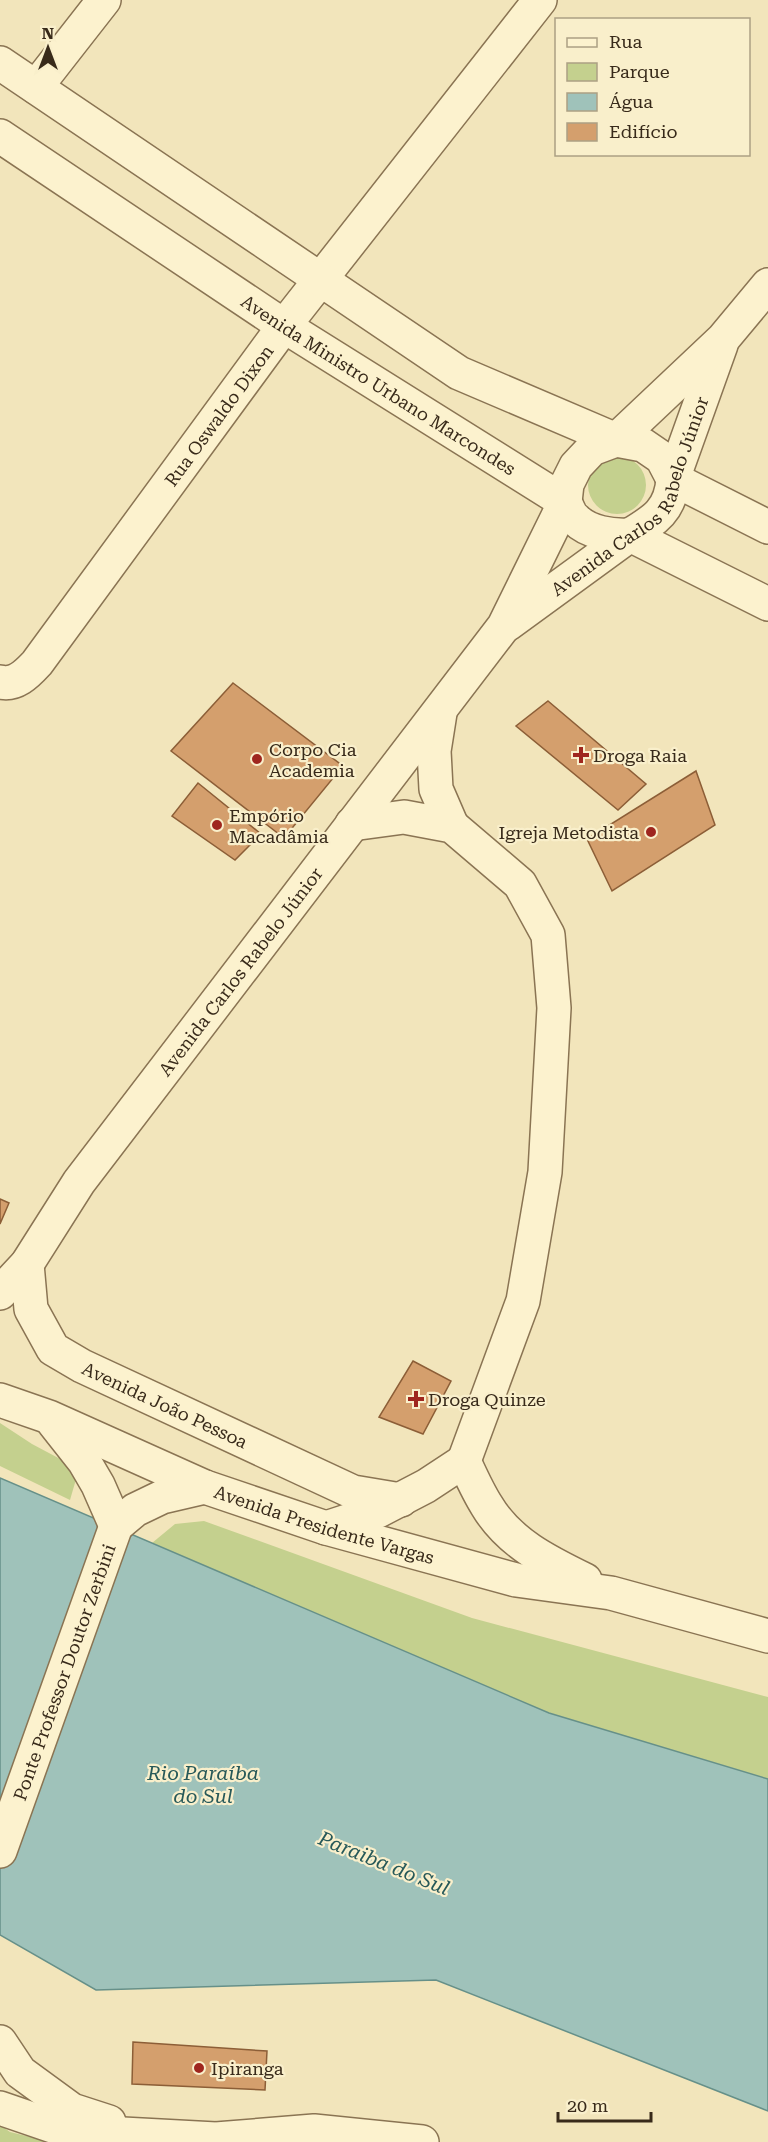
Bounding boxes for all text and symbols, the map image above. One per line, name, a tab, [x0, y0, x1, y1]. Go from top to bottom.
north arrow	[18, 18, 78, 78]
legend	[555, 18, 750, 156]
text: N	[42, 24, 54, 43]
text: Rua	[609, 31, 642, 52]
text: Parque	[609, 61, 670, 82]
text: Água	[609, 91, 653, 112]
text: Edifício	[609, 121, 677, 142]
street label: Avenida Ministro Urbano Marcondes	[238, 290, 520, 479]
street label: Rua Oswaldo Dixon	[160, 340, 278, 490]
street label: Avenida Carlos Rabelo Júnior	[547, 394, 712, 600]
place label: Corpo Cia Academia	[269, 739, 357, 781]
place label: Droga Raia	[593, 745, 687, 766]
marker: Droga Raia	[574, 748, 588, 762]
marker: Corpo Cia Academia	[250, 752, 264, 766]
place label: Empório Macadâmia	[229, 805, 329, 847]
marker: Empório Macadâmia	[210, 818, 224, 832]
place label: Igreja Metodista	[499, 822, 639, 843]
marker: Igreja Metodista	[644, 825, 658, 839]
street label: Avenida Carlos Rabelo Júnior	[154, 863, 326, 1080]
street label: Avenida João Pessoa	[79, 1357, 251, 1452]
place label: Droga Quinze	[428, 1389, 546, 1410]
marker: Droga Quinze	[409, 1392, 423, 1406]
street label: Avenida Presidente Vargas	[212, 1480, 437, 1568]
street label: Ponte Professor Doutor Zerbini	[8, 1541, 119, 1803]
water label: Rio Paraíba do Sul	[146, 1761, 259, 1808]
water label: Paraiba do Sul	[314, 1825, 453, 1900]
place label: Ipiranga	[211, 2058, 284, 2079]
marker: Ipiranga	[192, 2061, 206, 2075]
scale bar	[558, 2085, 651, 2123]
text: 20 m	[567, 2095, 608, 2116]

